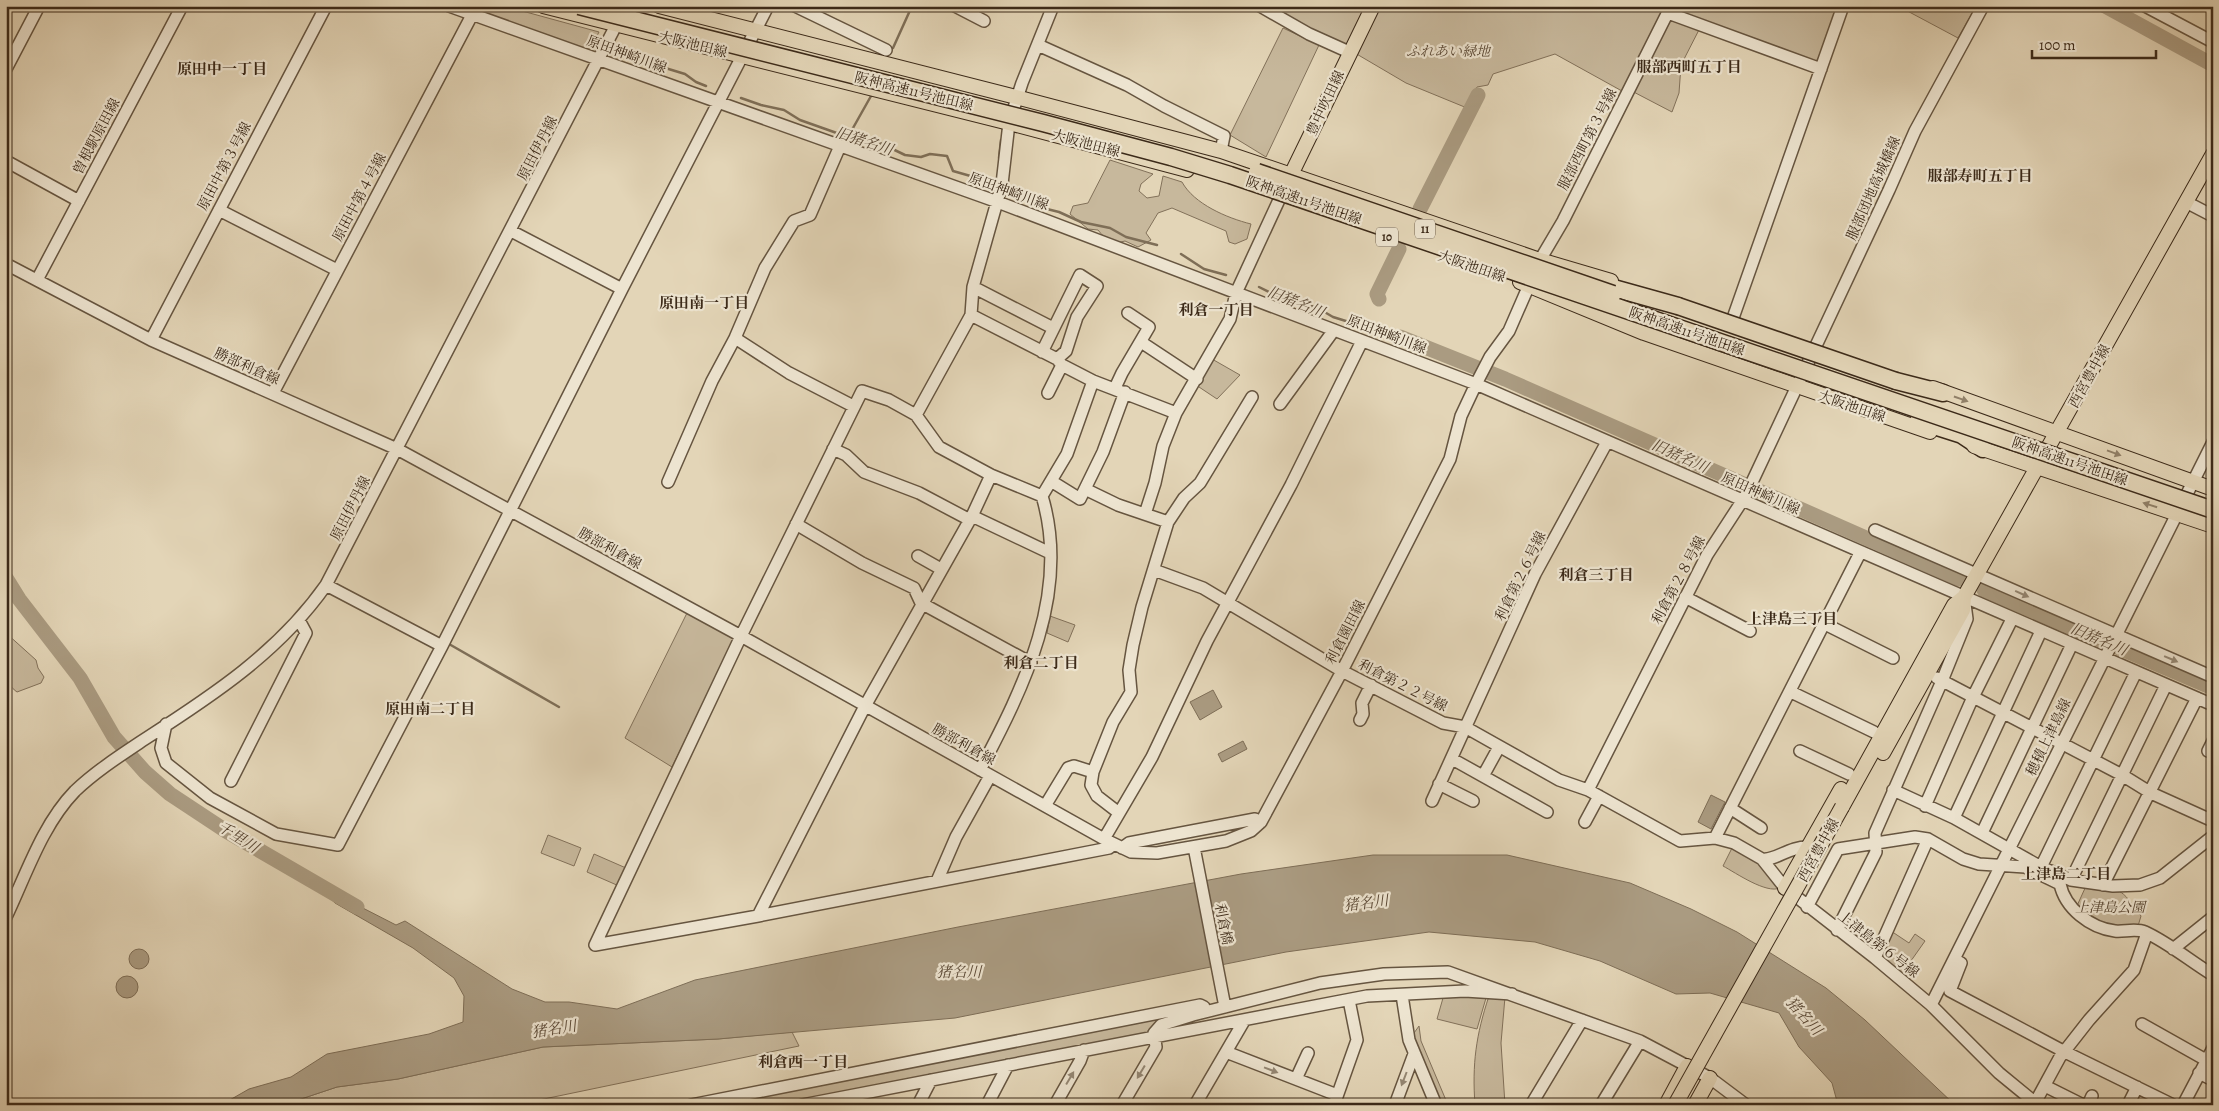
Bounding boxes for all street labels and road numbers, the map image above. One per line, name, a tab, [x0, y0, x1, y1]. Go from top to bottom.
street label: 大阪池田線	[657, 27, 729, 62]
street label: 原田神崎川線	[584, 31, 670, 78]
street label: 豊中吹田線	[1302, 67, 1349, 139]
street label: 阪神高速11号池田線	[853, 68, 975, 115]
street label: 服部西町第３号線	[1554, 85, 1621, 193]
street label: 曽根駅原田線	[68, 95, 125, 178]
street label: 原田伊丹線	[513, 113, 562, 184]
street label: 原田中第３号線	[193, 119, 256, 214]
street label: 大阪池田線	[1050, 125, 1122, 162]
street label: 服部団地高城橋線	[1842, 133, 1905, 243]
street label: 原田中第４号線	[328, 150, 391, 245]
street label: 原田神崎川線	[966, 168, 1052, 215]
street label: 阪神高速11号池田線	[1243, 172, 1364, 229]
road number: 11	[1415, 220, 1435, 238]
road number: 10	[1376, 228, 1398, 246]
street label: 大阪池田線	[1436, 246, 1508, 287]
street label: 阪神高速11号池田線	[1626, 303, 1747, 360]
street label: 原田神崎川線	[1344, 311, 1429, 358]
street label: 西宮豊中線	[2064, 341, 2115, 411]
street label: 勝部利倉線	[211, 344, 283, 389]
street label: 大阪池田線	[1816, 386, 1888, 427]
street label: 阪神高速11号池田線	[2009, 433, 2130, 490]
street label: 原田神崎川線	[1719, 468, 1803, 519]
street label: 原田伊丹線	[326, 473, 375, 544]
street label: 勝部利倉線	[575, 523, 645, 574]
street label: 利倉第２６号線	[1490, 528, 1550, 624]
street label: 利倉第２８号線	[1647, 533, 1710, 628]
street label: 利倉園田線	[1321, 597, 1370, 668]
street label: 利倉第２２号線	[1355, 655, 1451, 716]
street label: 穂積上津島線	[2021, 695, 2075, 779]
street label: 勝部利倉線	[929, 719, 999, 770]
street label: 西宮豊中線	[1793, 815, 1844, 885]
street label: 利倉橋	[1210, 902, 1237, 947]
street label: 上津島第６号線	[1834, 907, 1923, 982]

